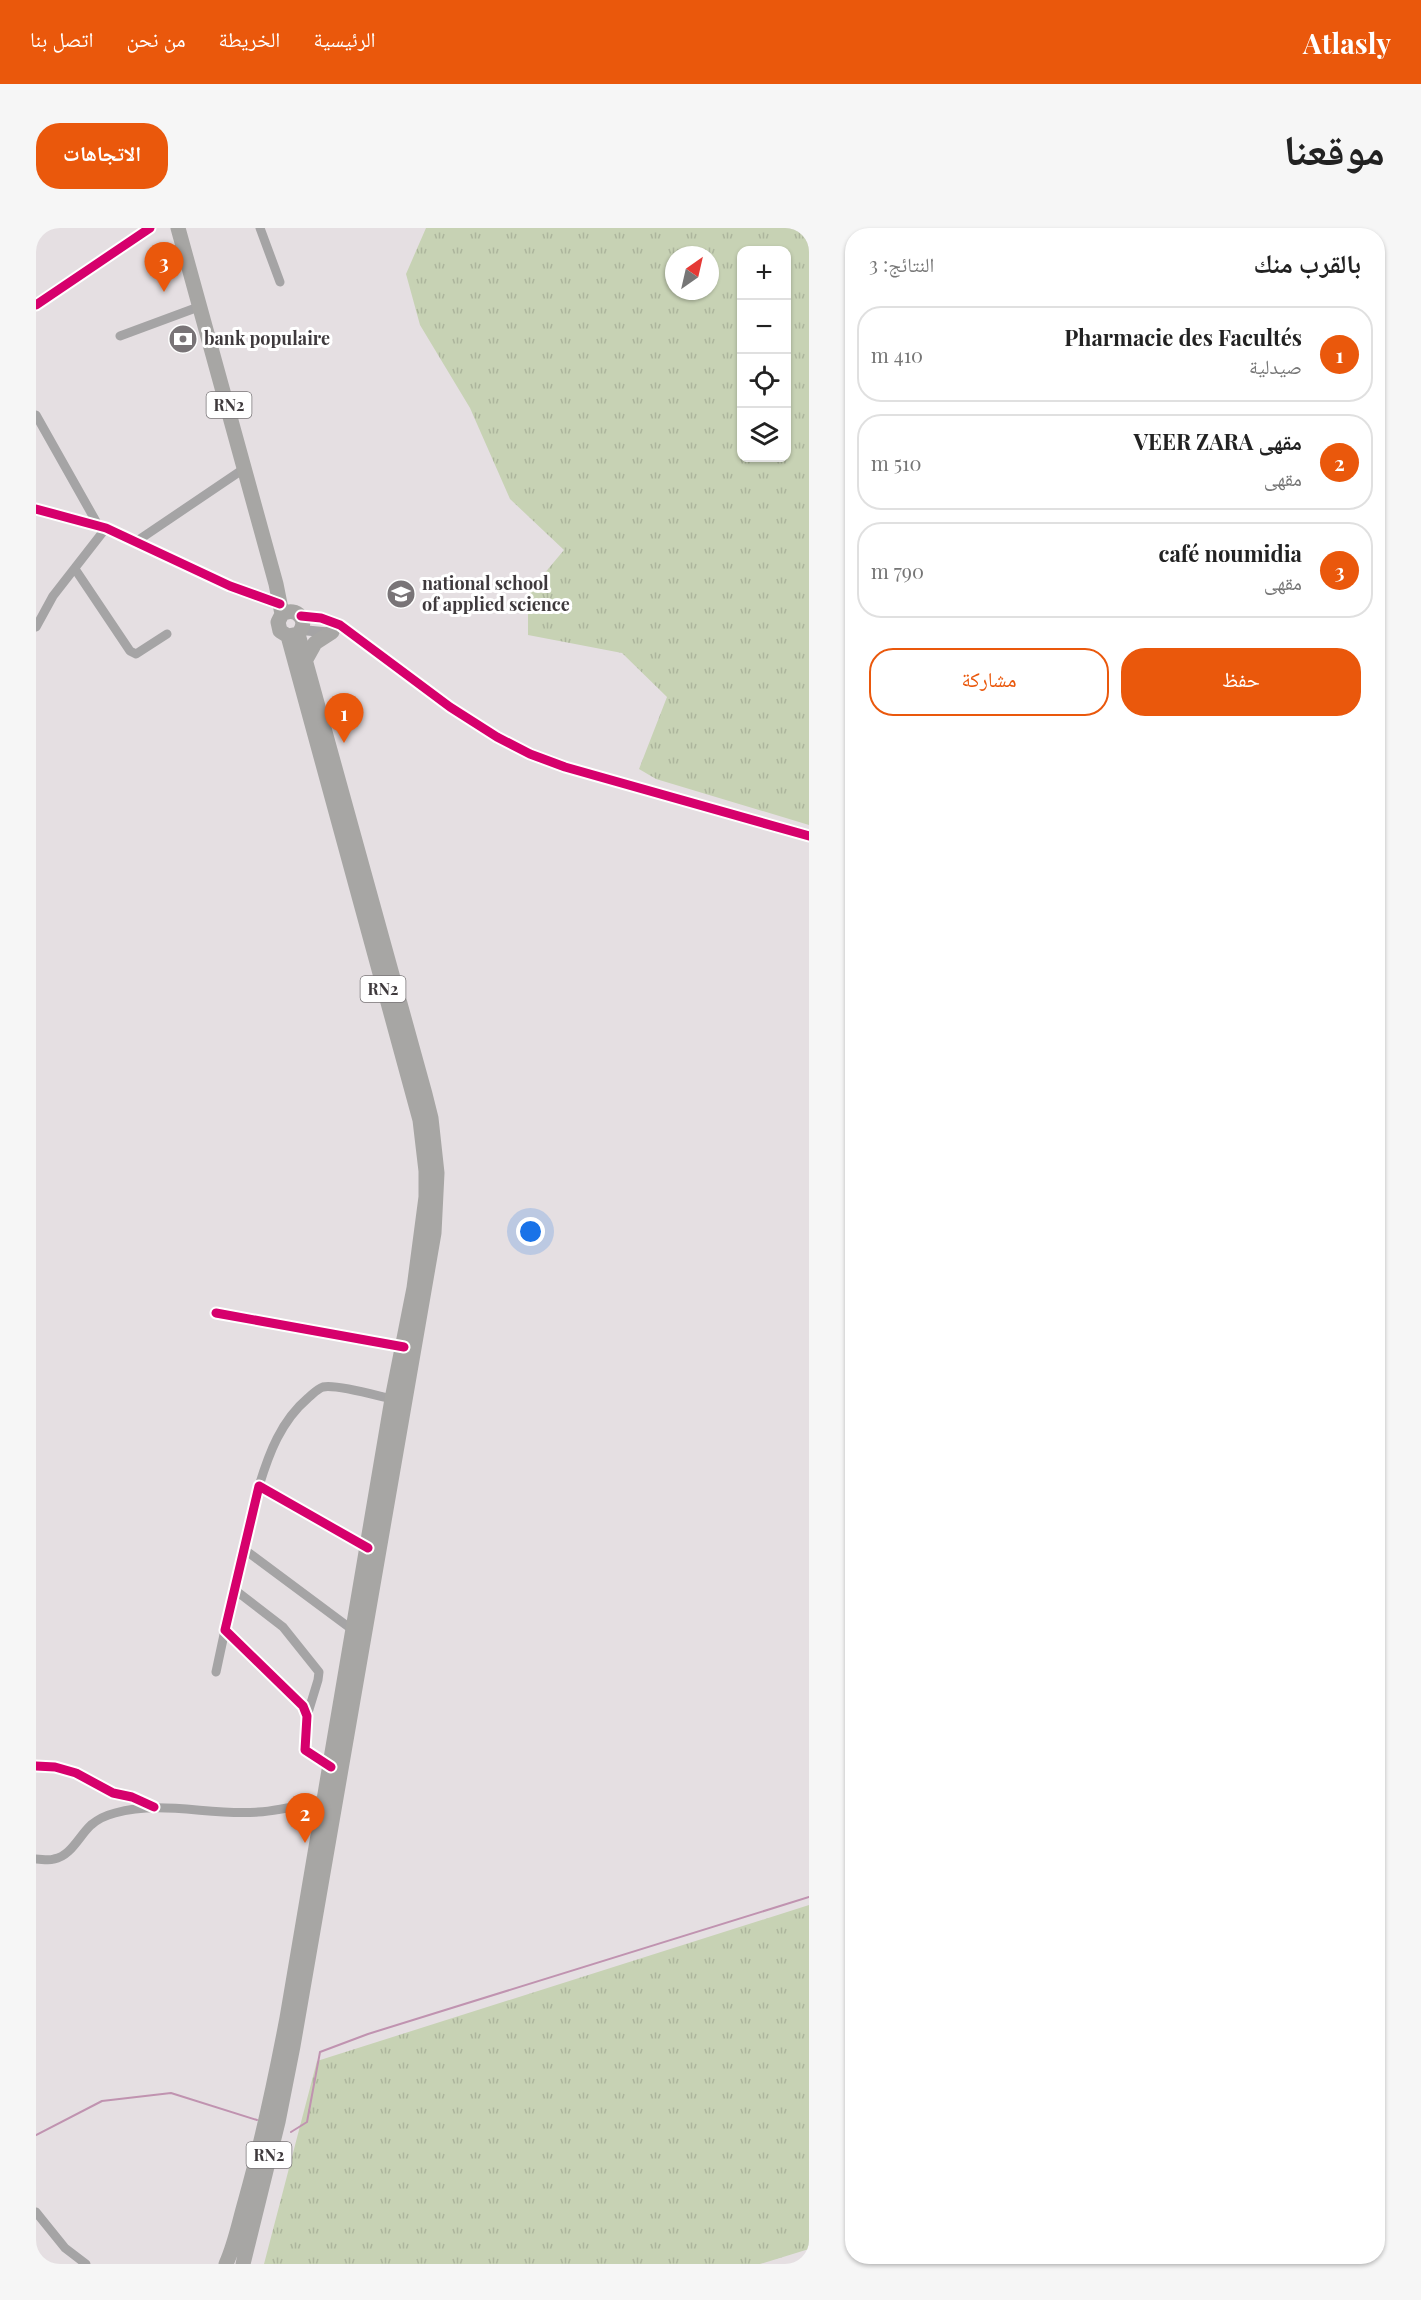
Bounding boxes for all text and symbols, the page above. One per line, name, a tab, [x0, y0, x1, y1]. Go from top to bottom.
text: اتصل بنا	[30, 24, 93, 52]
text: من نحن	[126, 24, 186, 52]
text: الخريطة	[219, 24, 280, 52]
text: الرئيسية	[313, 24, 376, 52]
text: Atlasly	[1303, 24, 1391, 61]
text: موقعنا	[1284, 120, 1385, 176]
button: الاتجاهات	[36, 123, 168, 189]
pin: 3	[144, 242, 184, 292]
text: بالقرب منك	[1253, 245, 1361, 280]
north arrow	[665, 246, 719, 300]
map controls	[737, 246, 791, 462]
button: +	[737, 246, 791, 300]
text: النتائج: 3	[869, 250, 934, 277]
button: −	[737, 300, 791, 354]
text: Pharmacie des Facultés	[1064, 322, 1302, 352]
bank icon: bank populaire	[167, 323, 199, 355]
place label: bank populaire	[204, 326, 330, 350]
text: 410 m	[871, 341, 923, 368]
text: 1	[1336, 341, 1343, 368]
text: صيدلية	[1249, 352, 1302, 379]
button: locate	[737, 354, 791, 408]
road number: RN2	[206, 392, 252, 418]
button: layers	[737, 408, 791, 462]
text: مقهى VEER ZARA	[1133, 426, 1302, 456]
text: 510 m	[871, 449, 921, 476]
text: 2	[1334, 449, 1345, 476]
text: مقهى	[1264, 464, 1302, 491]
text: café noumidia	[1159, 538, 1302, 568]
text: 790 m	[871, 557, 924, 584]
text: 3	[1335, 557, 1344, 584]
text: مقهى	[1264, 568, 1302, 595]
place label: national school of applied science	[422, 571, 570, 616]
school or university icon: national school of applied science	[385, 578, 417, 610]
button: مشاركة	[869, 648, 1109, 716]
button: حفظ	[1121, 648, 1361, 716]
pin: 1	[324, 694, 364, 743]
road number: RN2	[360, 976, 406, 1002]
your location	[516, 1217, 545, 1246]
pin: 2	[286, 1794, 324, 1843]
road number: RN2	[246, 2142, 292, 2168]

